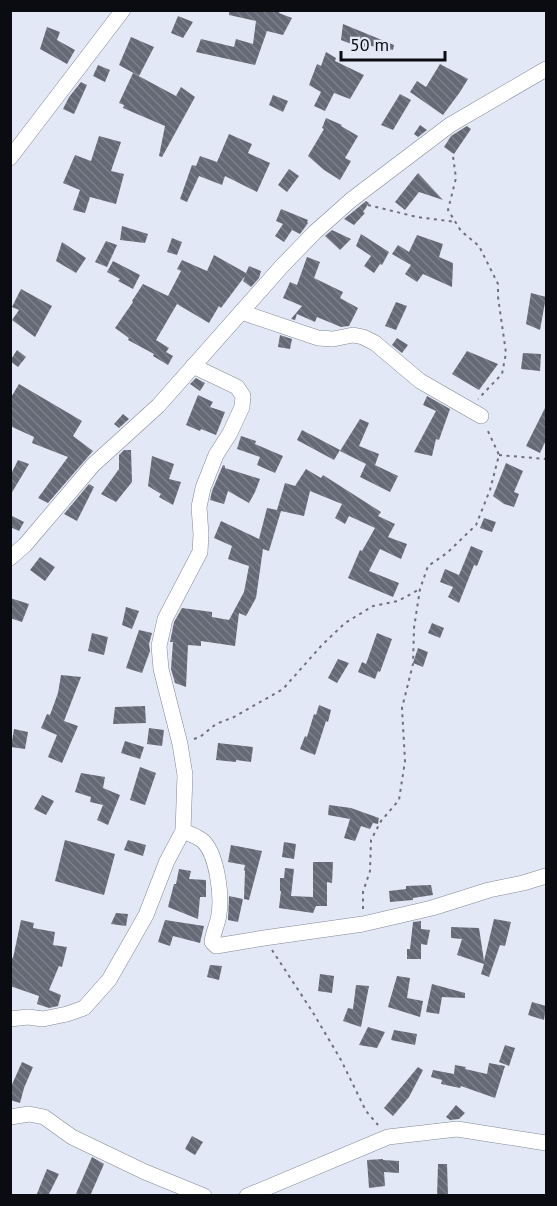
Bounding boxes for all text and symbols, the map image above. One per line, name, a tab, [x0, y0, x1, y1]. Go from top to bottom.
scale bar	[341, 24, 444, 62]
text: 50 m	[350, 33, 389, 56]

